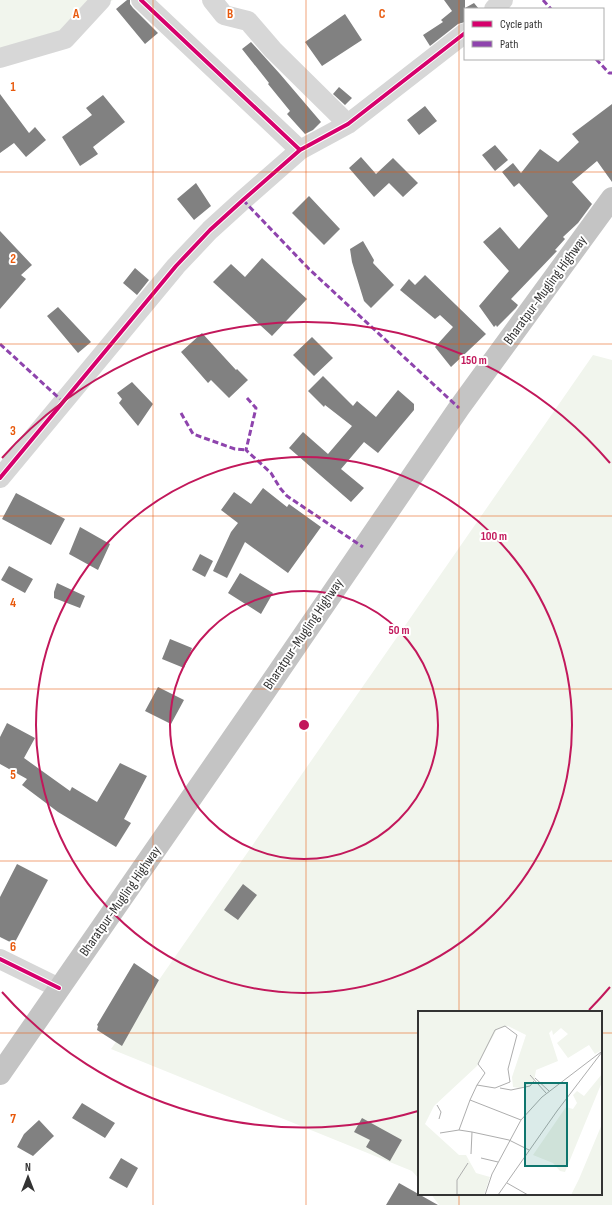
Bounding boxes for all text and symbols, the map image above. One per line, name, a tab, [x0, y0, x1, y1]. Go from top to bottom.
text: A	[72, 6, 80, 22]
text: B	[227, 6, 233, 22]
text: C	[379, 6, 386, 22]
legend	[464, 8, 604, 60]
text: Cycle path	[500, 17, 542, 32]
text: Path	[500, 37, 518, 52]
text: 1	[10, 79, 16, 95]
street label: Bharatpur-Mugling Highway	[500, 232, 591, 348]
text: 2	[10, 251, 16, 267]
text: 150 m	[461, 353, 487, 368]
text: 3	[10, 423, 16, 439]
text: 100 m	[481, 529, 507, 544]
street label: Bharatpur-Mugling Highway	[259, 575, 347, 693]
text: 4	[10, 595, 16, 611]
text: 50 m	[389, 623, 409, 638]
centre of rings	[297, 718, 311, 732]
text: 5	[10, 767, 16, 783]
street label: Bharatpur-Mugling Highway	[76, 842, 165, 959]
text: 6	[10, 939, 16, 955]
inset map	[418, 1011, 602, 1195]
text: 7	[10, 1111, 16, 1127]
north arrow	[8, 1157, 48, 1197]
text: N	[25, 1161, 31, 1174]

